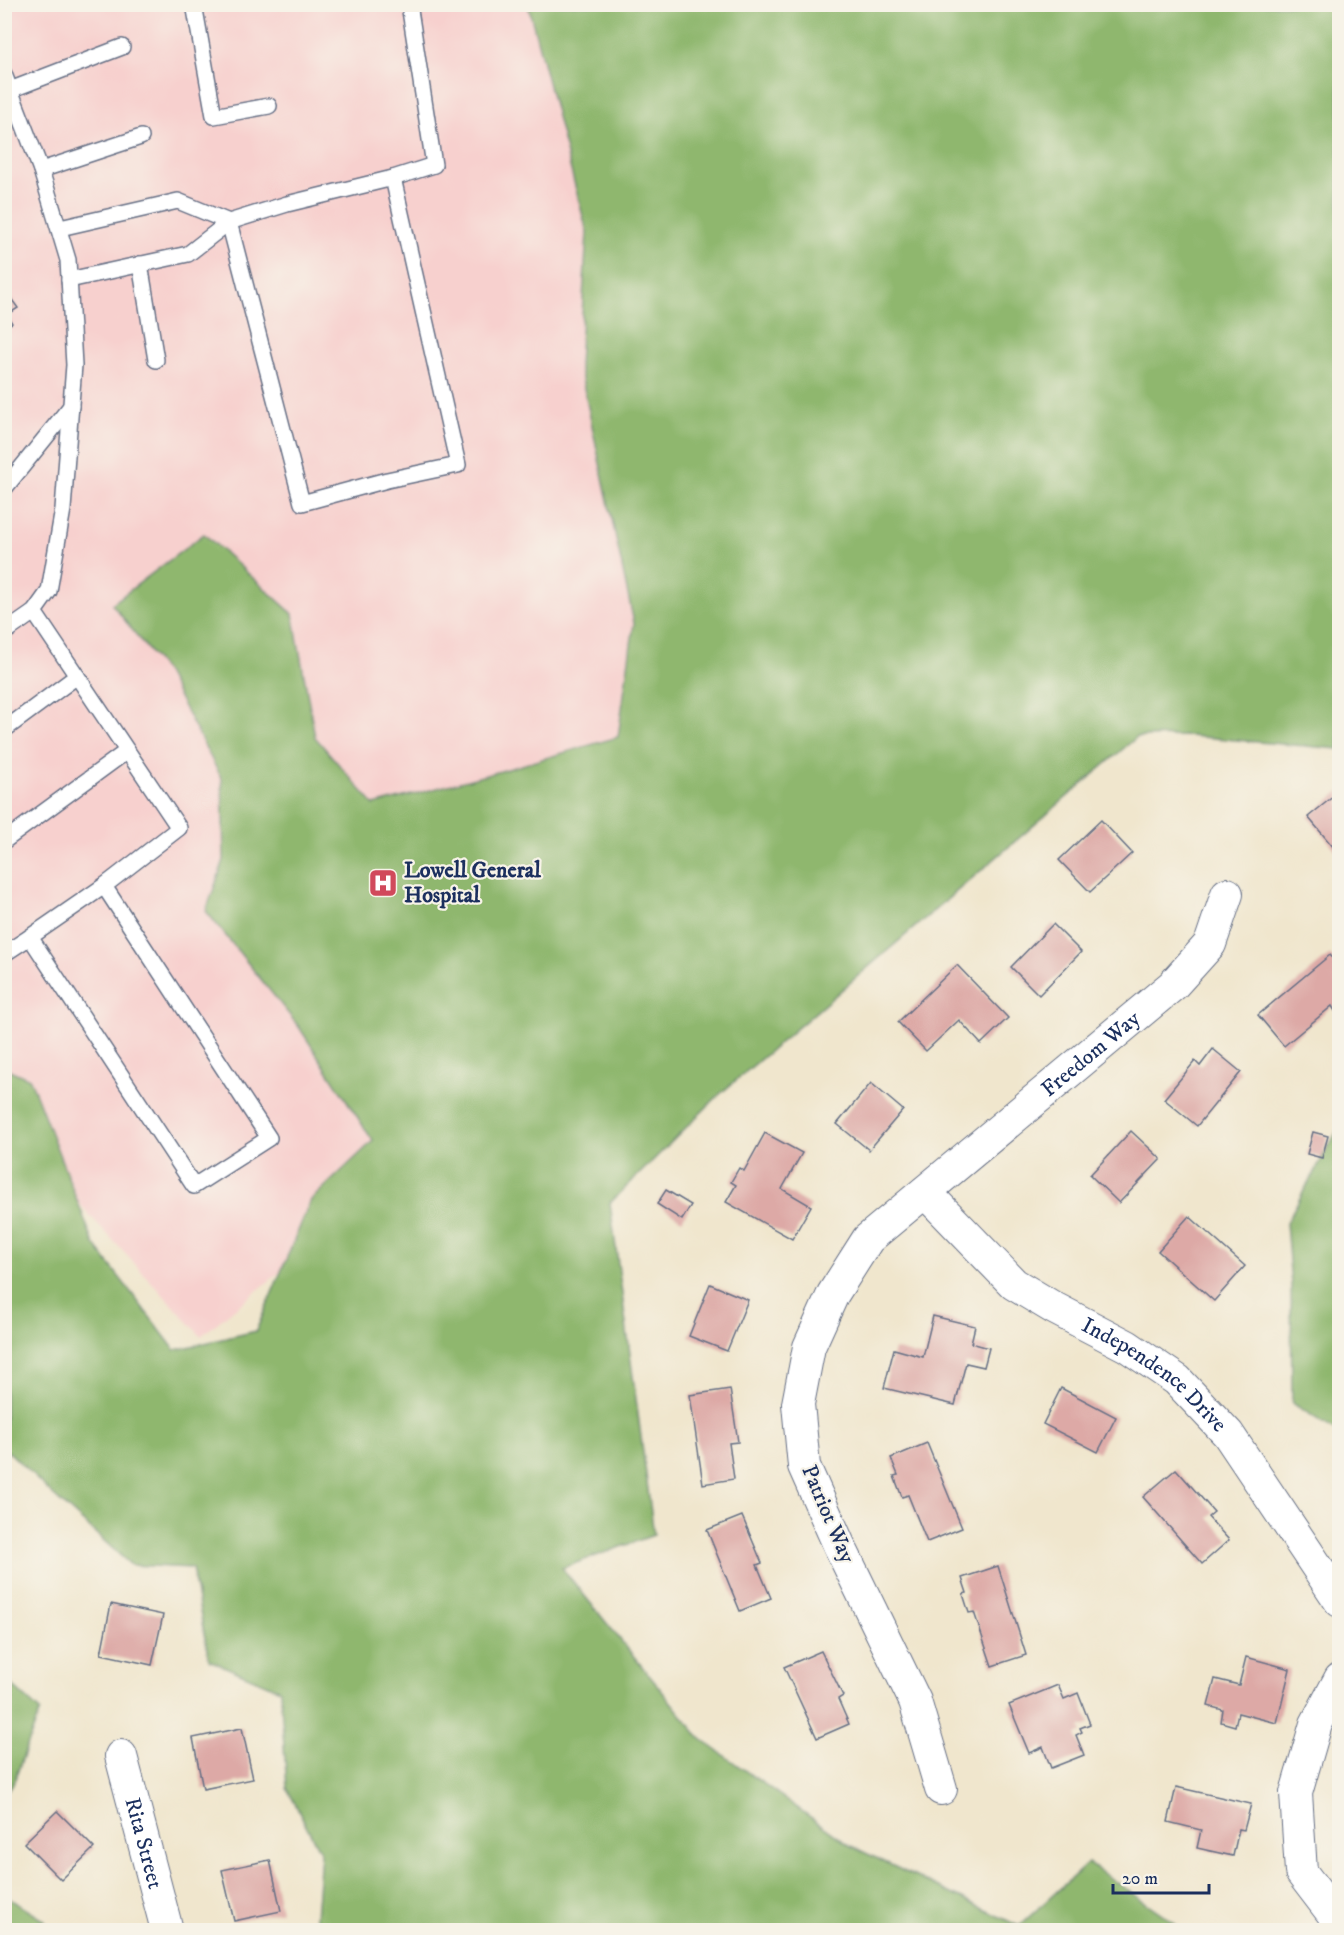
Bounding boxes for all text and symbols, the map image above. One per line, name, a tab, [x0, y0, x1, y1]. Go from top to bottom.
place label: Lowell General Hospital	[404, 857, 541, 909]
hospital icon: Lowell General Hospital	[367, 867, 399, 899]
street label: Freedom Way	[1036, 1004, 1146, 1103]
street label: Independence Drive	[1077, 1311, 1233, 1438]
street label: Patriot Way	[795, 1461, 861, 1568]
street label: Rita Street	[119, 1794, 169, 1892]
scale bar	[1113, 1857, 1209, 1895]
text: 20 m	[1122, 1868, 1158, 1890]

